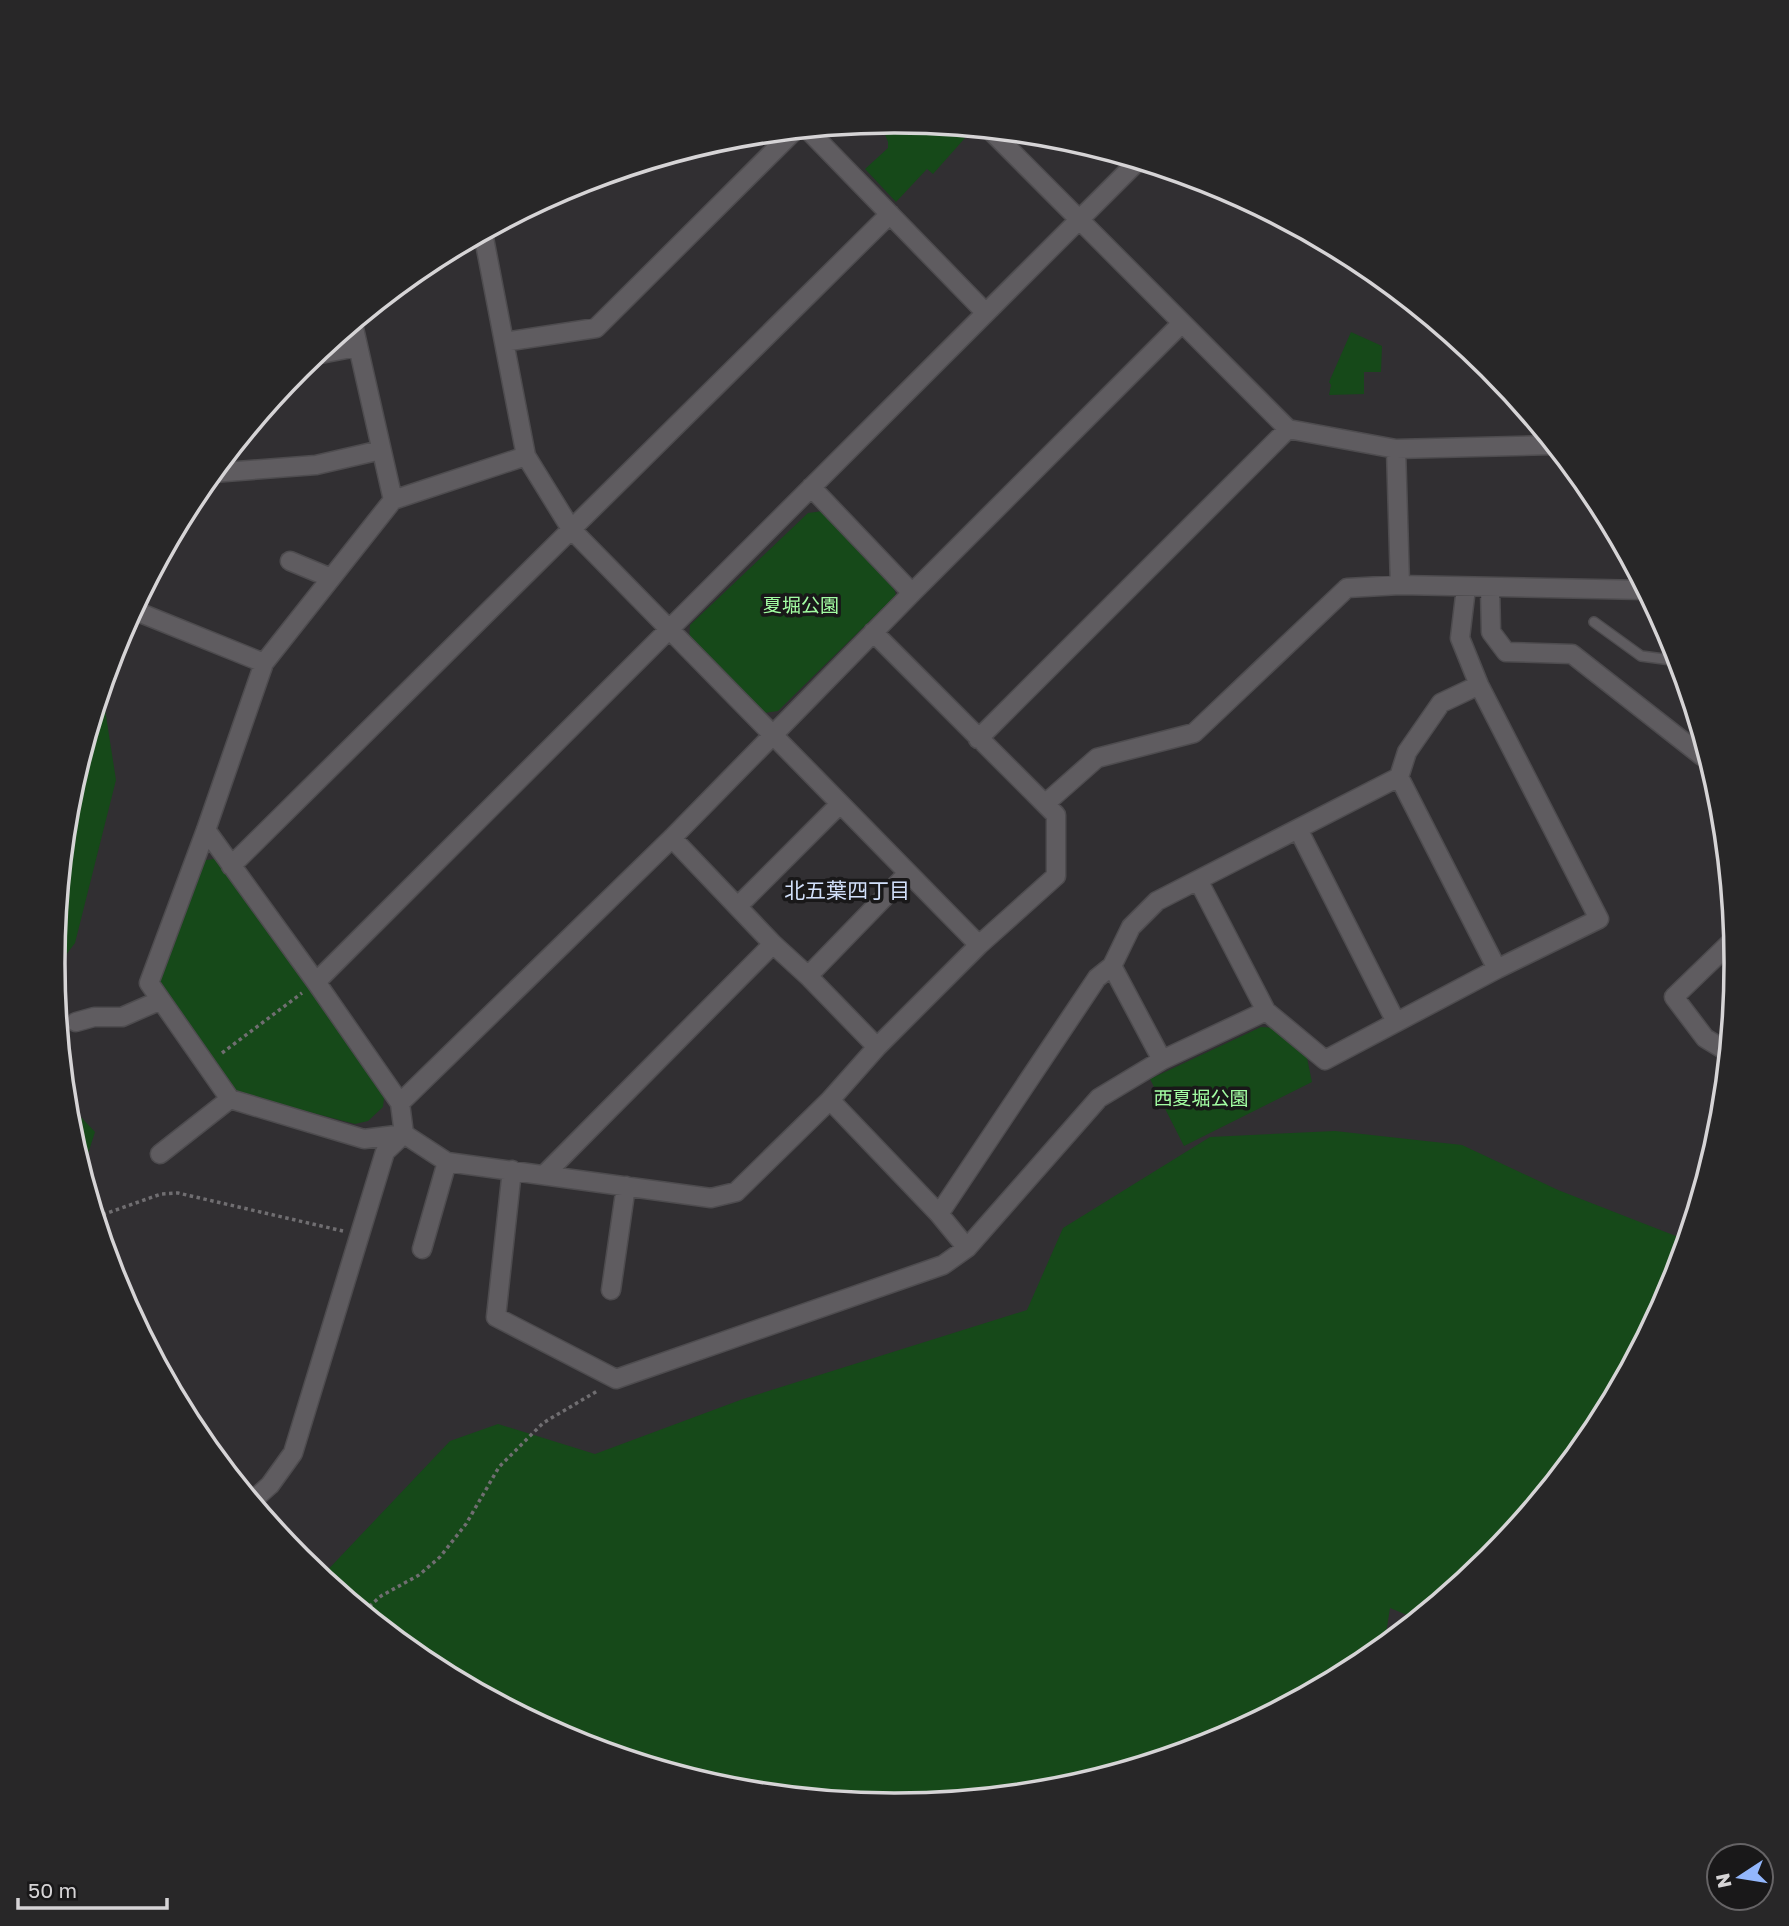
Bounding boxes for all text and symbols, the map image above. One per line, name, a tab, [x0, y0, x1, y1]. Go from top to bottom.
park label: 夏堀公園	[763, 593, 839, 616]
district label: 北五葉四丁目	[784, 877, 910, 903]
park label: 西夏堀公園	[1153, 1086, 1249, 1109]
north arrow	[1705, 1842, 1775, 1912]
scale bar	[18, 1867, 166, 1911]
text: N	[1710, 1871, 1736, 1890]
text: 50 m	[28, 1877, 77, 1903]

